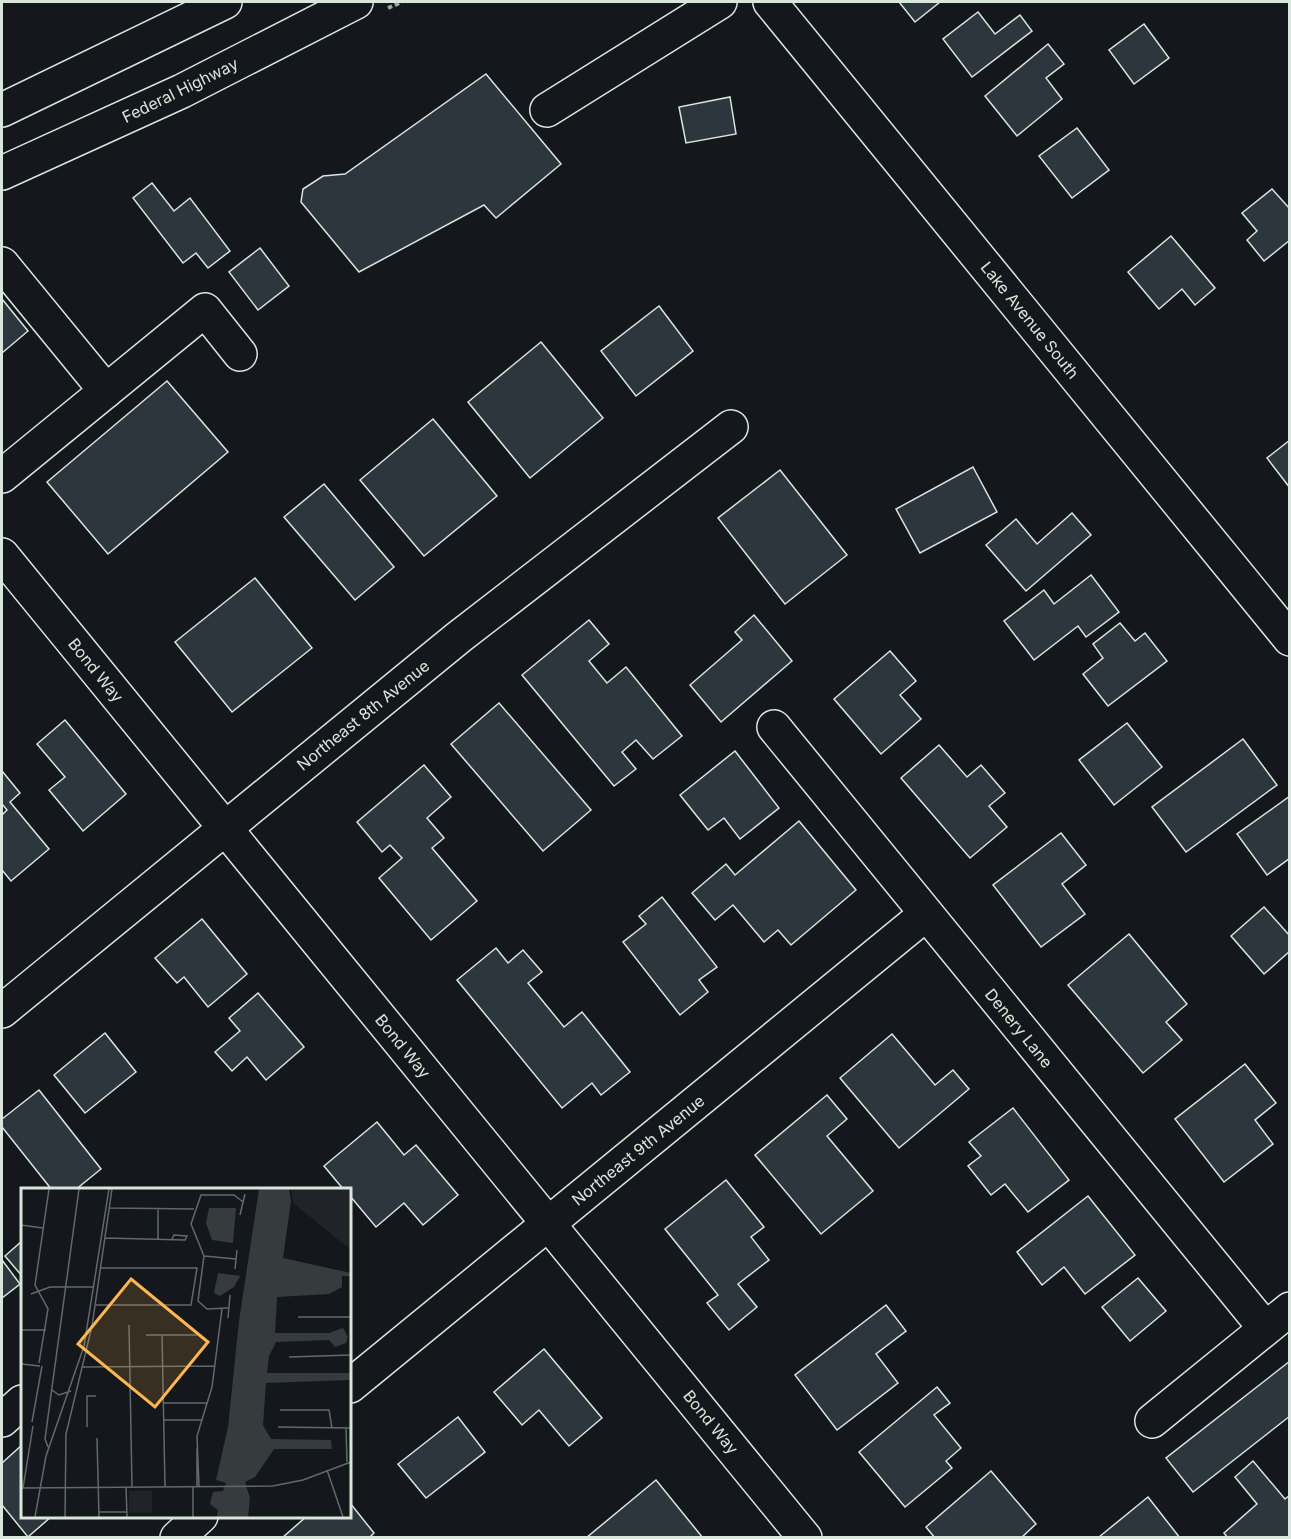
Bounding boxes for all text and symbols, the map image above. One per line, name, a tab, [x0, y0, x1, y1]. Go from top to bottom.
street label: Federal Highway	[119, 53, 241, 127]
street label: Lake Avenue South	[977, 257, 1083, 383]
street label: Bond Way	[64, 634, 128, 706]
street label: Northeast 8th Avenue	[293, 655, 433, 775]
street label: Denery Lane	[981, 984, 1057, 1072]
street label: Bond Way	[371, 1010, 435, 1082]
street label: Northeast 9th Avenue	[568, 1090, 708, 1210]
inset map	[21, 1188, 351, 1518]
street label: Bond Way	[679, 1386, 743, 1458]

